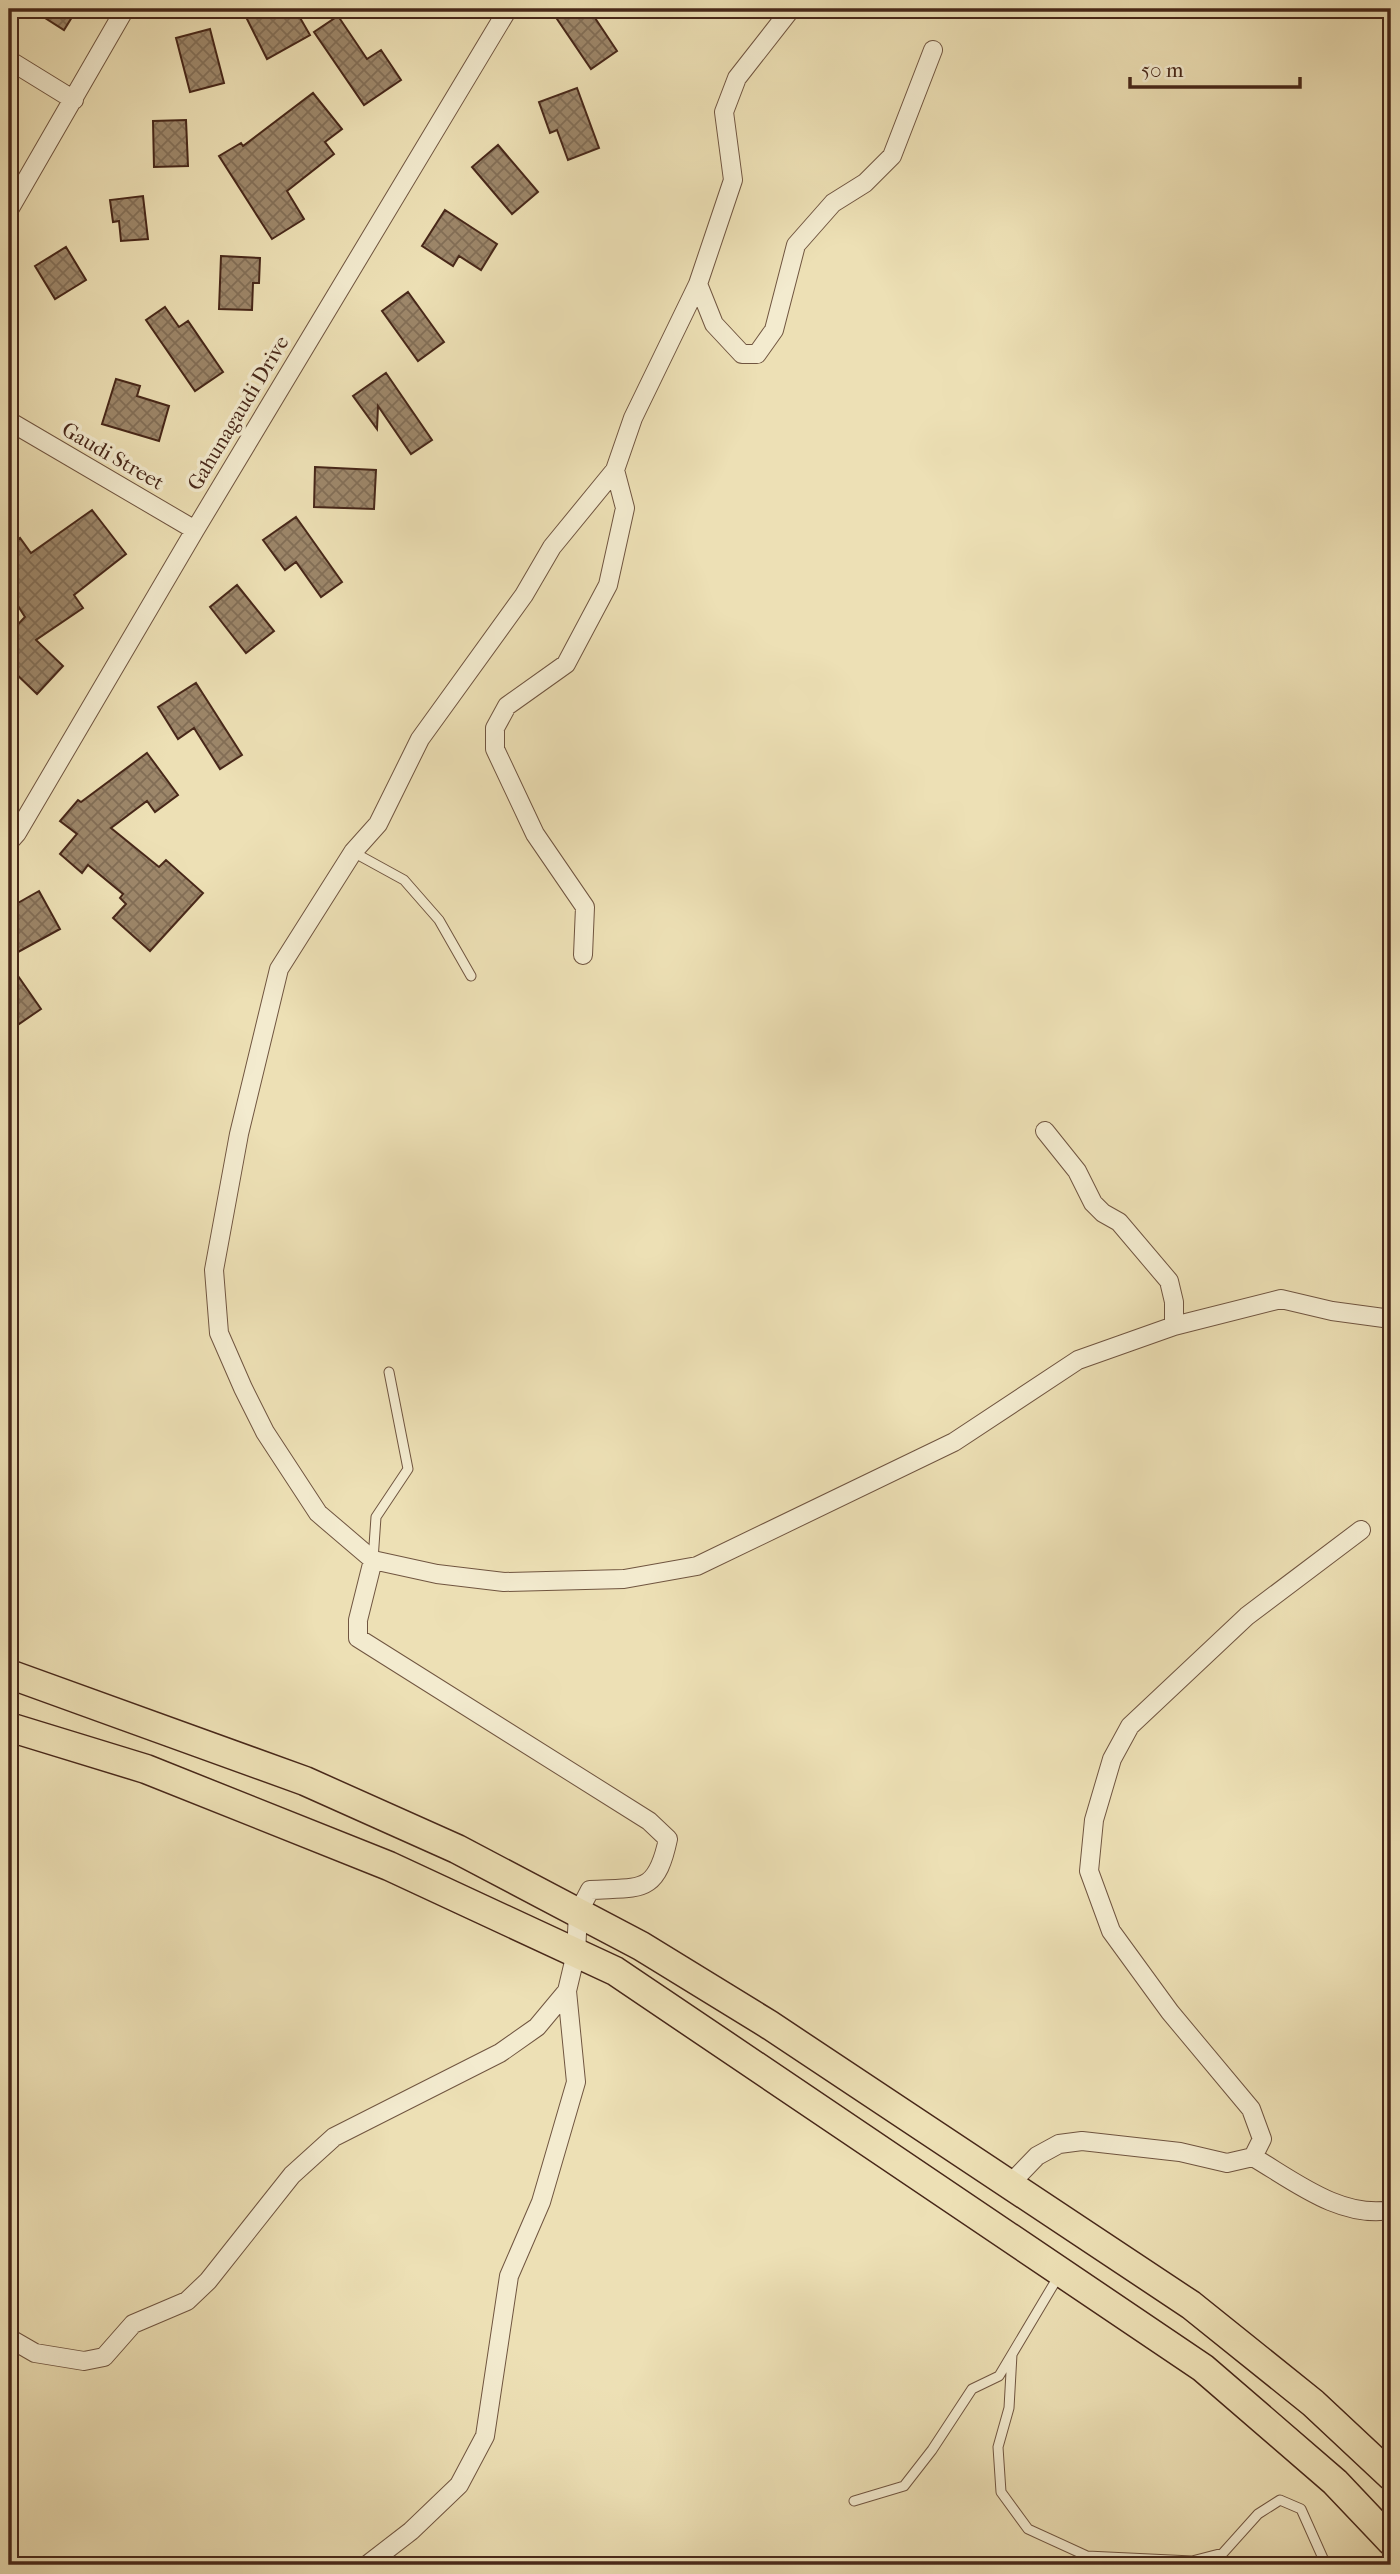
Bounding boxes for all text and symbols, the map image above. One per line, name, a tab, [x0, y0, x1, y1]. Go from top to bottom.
scale bar	[1130, 46, 1300, 90]
text: 50 m	[1141, 58, 1184, 82]
street label: Gahunagaudi Drive	[182, 331, 294, 495]
street label: Gaudi Street	[58, 417, 169, 495]

